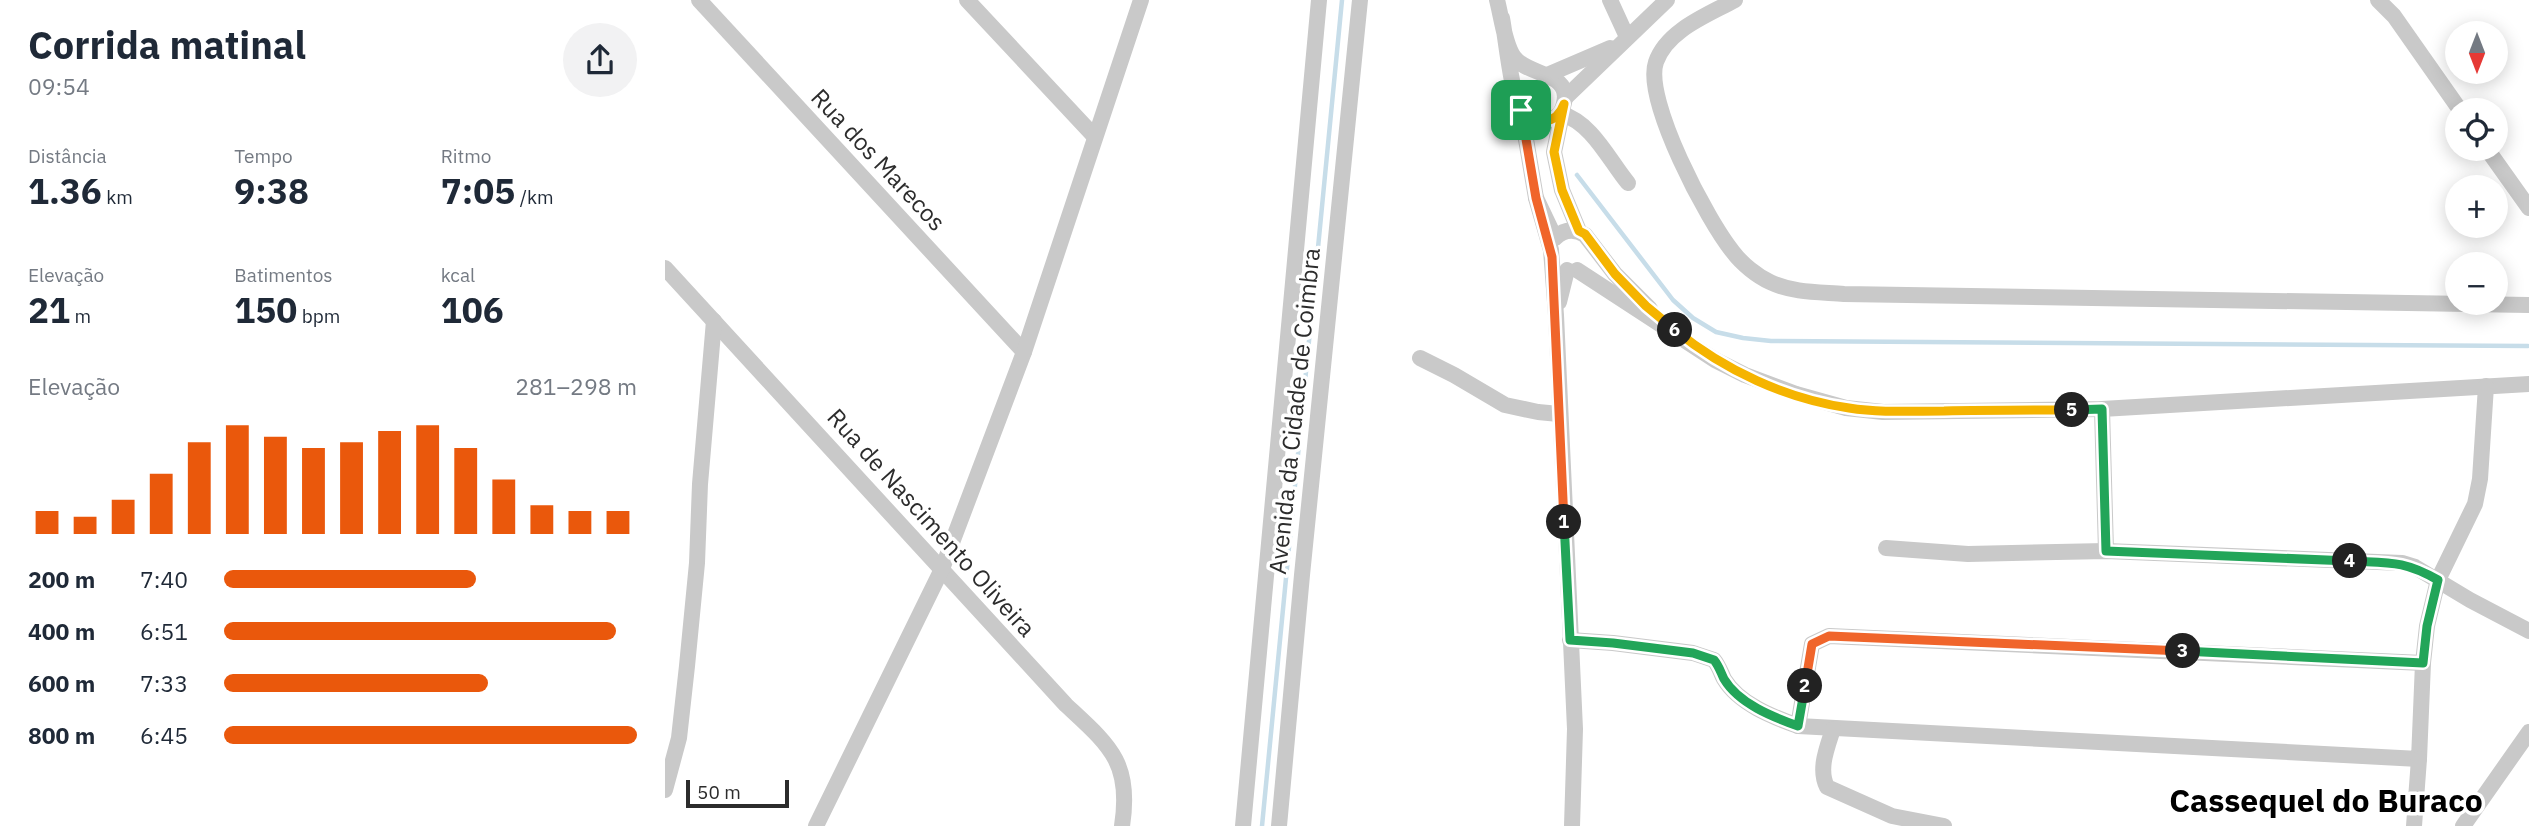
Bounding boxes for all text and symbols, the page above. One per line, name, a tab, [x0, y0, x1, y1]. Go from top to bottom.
text: Corrida matinal	[28, 20, 306, 69]
north arrow	[2445, 21, 2508, 84]
map controls	[2445, 21, 2508, 315]
button: share	[563, 23, 637, 97]
text: 09:54	[28, 71, 90, 101]
pin	[1491, 80, 1551, 140]
street label: Rua dos Marecos	[804, 81, 953, 237]
icon: arrive	[1502, 91, 1540, 129]
button: locate	[2445, 98, 2508, 161]
text: Distância	[28, 144, 107, 168]
text: Tempo	[234, 144, 293, 168]
text: Ritmo	[441, 144, 491, 168]
text: 1.36	[28, 168, 102, 214]
text: 9:38	[234, 168, 309, 214]
text: 7:05	[441, 168, 515, 214]
button: +	[2445, 175, 2508, 238]
text: km	[102, 185, 133, 209]
text: /km	[515, 185, 554, 209]
street label: Avenida da Cidade de Coimbra	[1261, 246, 1327, 576]
button: −	[2445, 252, 2508, 315]
text: Elevação	[28, 263, 104, 287]
text: Batimentos	[234, 263, 333, 287]
text: kcal	[441, 263, 475, 287]
text: 21	[28, 287, 70, 333]
text: 150	[234, 287, 297, 333]
text: 106	[441, 287, 504, 333]
text: m	[70, 304, 91, 328]
text: bpm	[297, 304, 340, 328]
pin: 6	[1657, 312, 1693, 348]
text: 6	[1669, 317, 1680, 341]
text: Elevação	[28, 371, 120, 401]
text: 281–298 m	[515, 371, 637, 401]
pin: 5	[2055, 392, 2089, 428]
text: 5	[2066, 397, 2077, 421]
street label: Rua de Nascimento Oliveira	[821, 401, 1043, 643]
pin: 1	[1546, 504, 1581, 540]
text: 1	[1558, 509, 1569, 533]
pin: 4	[2333, 544, 2367, 578]
text: 4	[2344, 548, 2355, 572]
text: 200 m	[28, 564, 95, 594]
text: 7:40	[140, 564, 188, 594]
text: 400 m	[28, 616, 95, 646]
text: 6:51	[140, 616, 188, 646]
pin: 3	[2165, 634, 2201, 668]
text: 3	[2177, 638, 2188, 662]
text: 600 m	[28, 668, 95, 698]
text: 7:33	[140, 668, 188, 698]
pin: 2	[1787, 668, 1823, 704]
text: 2	[1799, 673, 1810, 697]
text: 800 m	[28, 720, 95, 750]
text: 6:45	[140, 720, 188, 750]
scale bar	[686, 777, 789, 809]
district label: Cassequel do Buraco	[2169, 779, 2483, 821]
text: 50 m	[697, 780, 741, 804]

